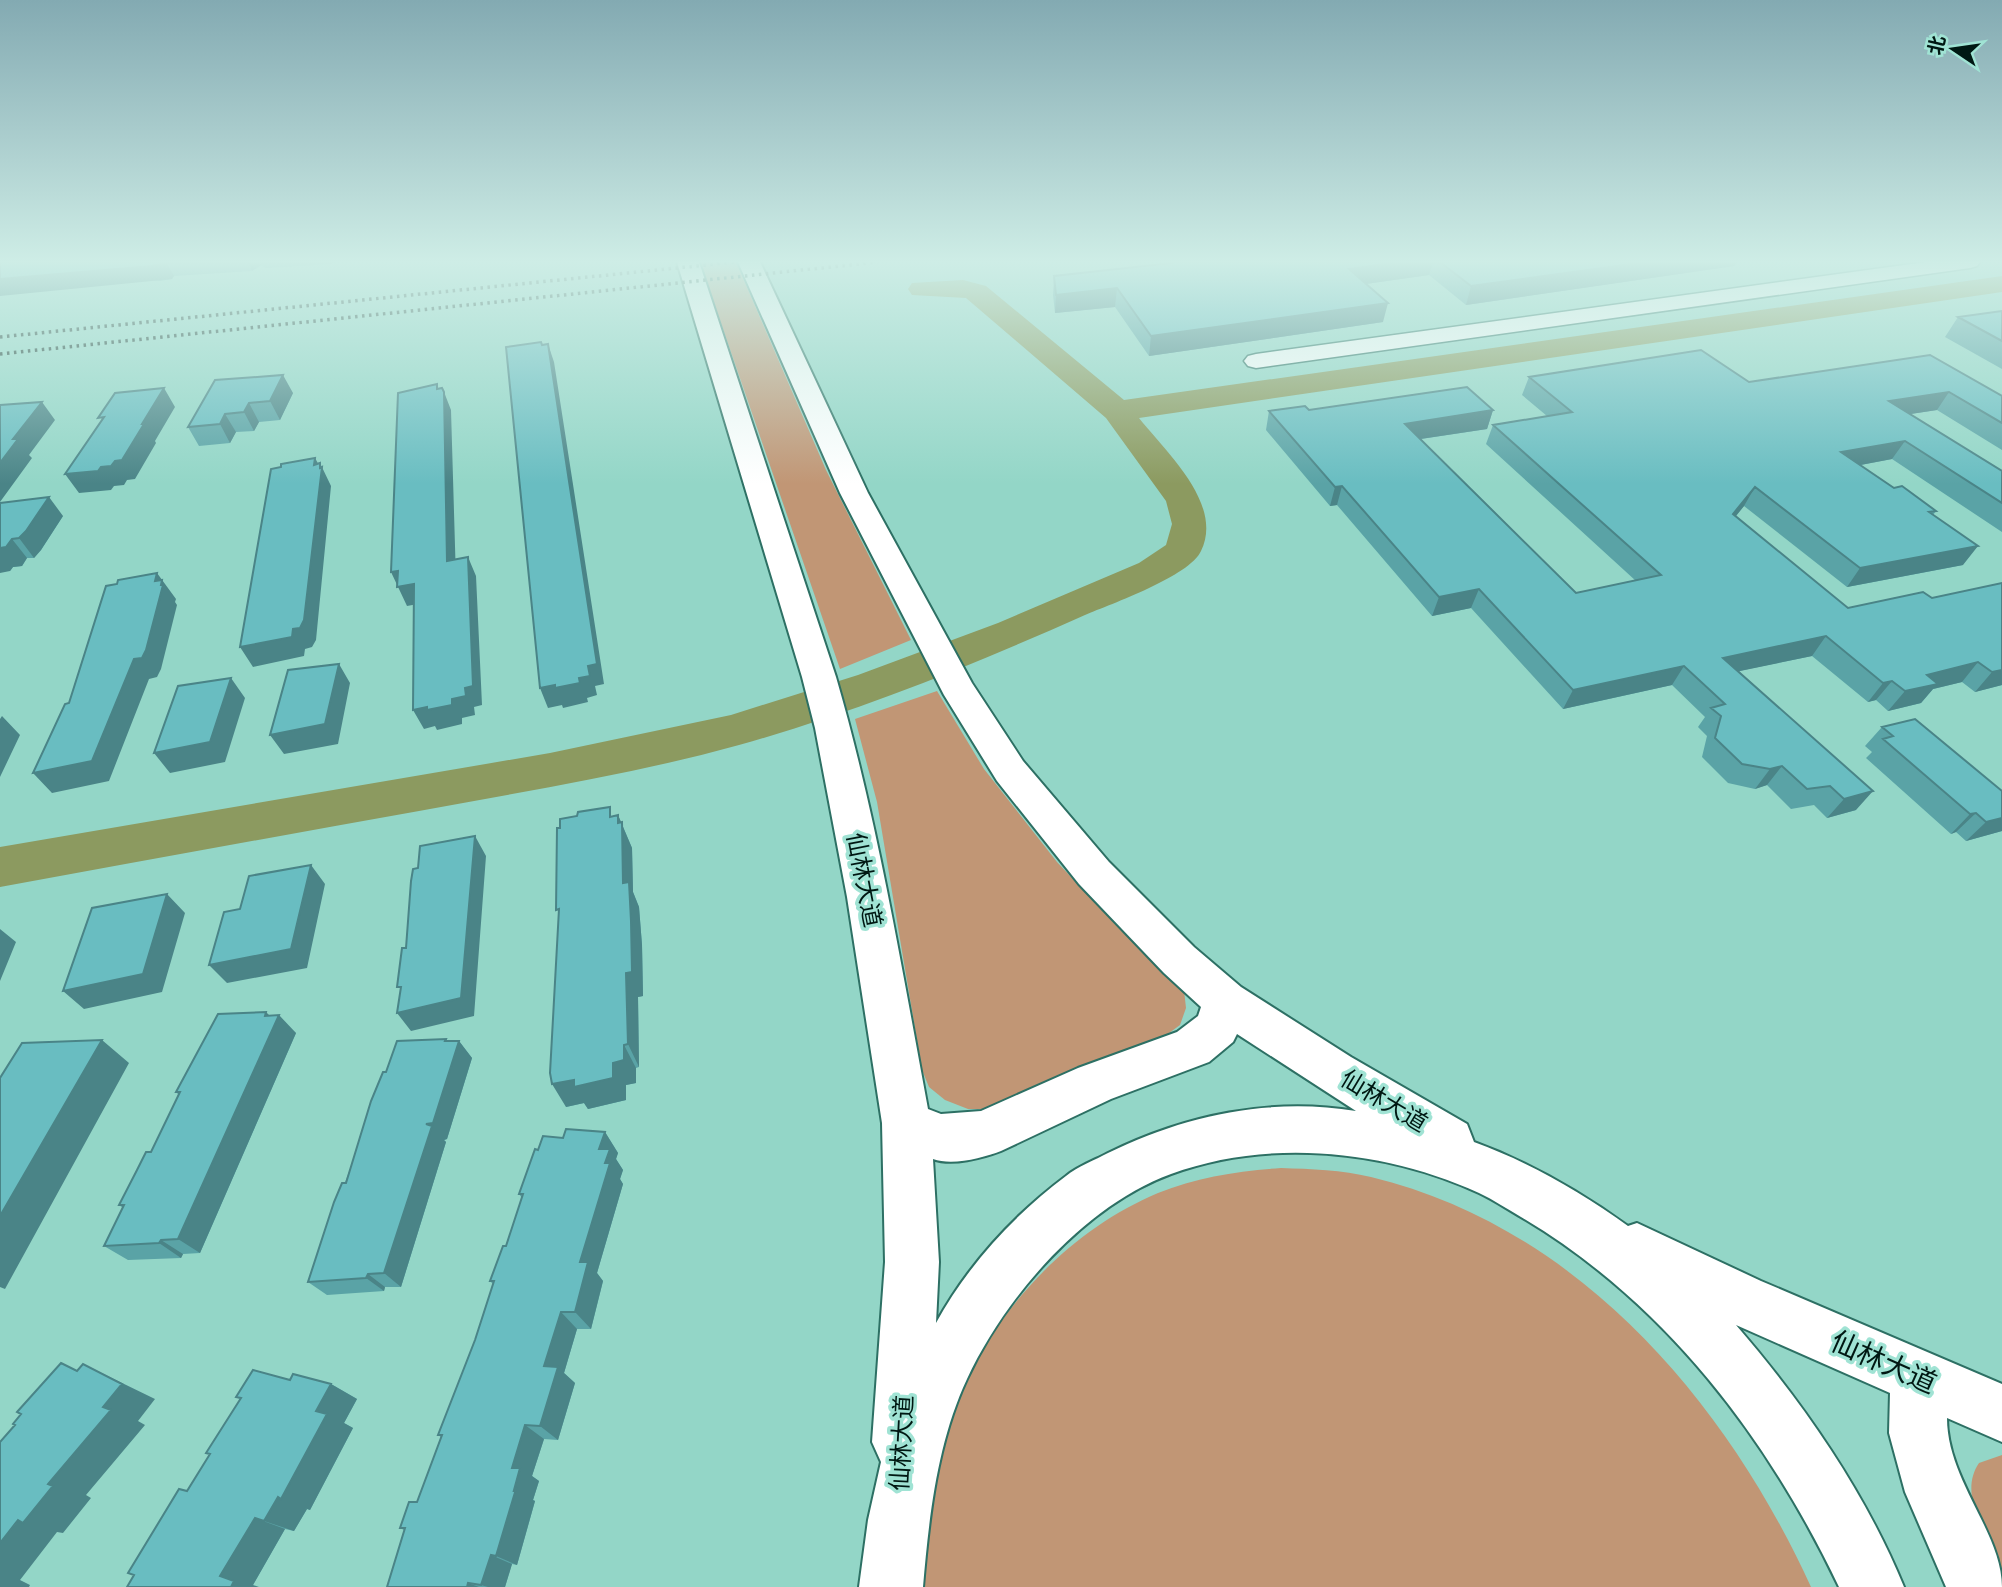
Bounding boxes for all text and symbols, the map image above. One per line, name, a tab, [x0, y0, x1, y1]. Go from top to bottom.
north arrow	[1918, 14, 1988, 84]
text: 北	[1924, 33, 1950, 57]
street label: 仙林大道	[841, 830, 888, 930]
street label: 仙林大道	[1336, 1063, 1433, 1138]
street label: 仙林大道	[1826, 1324, 1942, 1400]
street label: 仙林大道	[885, 1394, 918, 1492]

